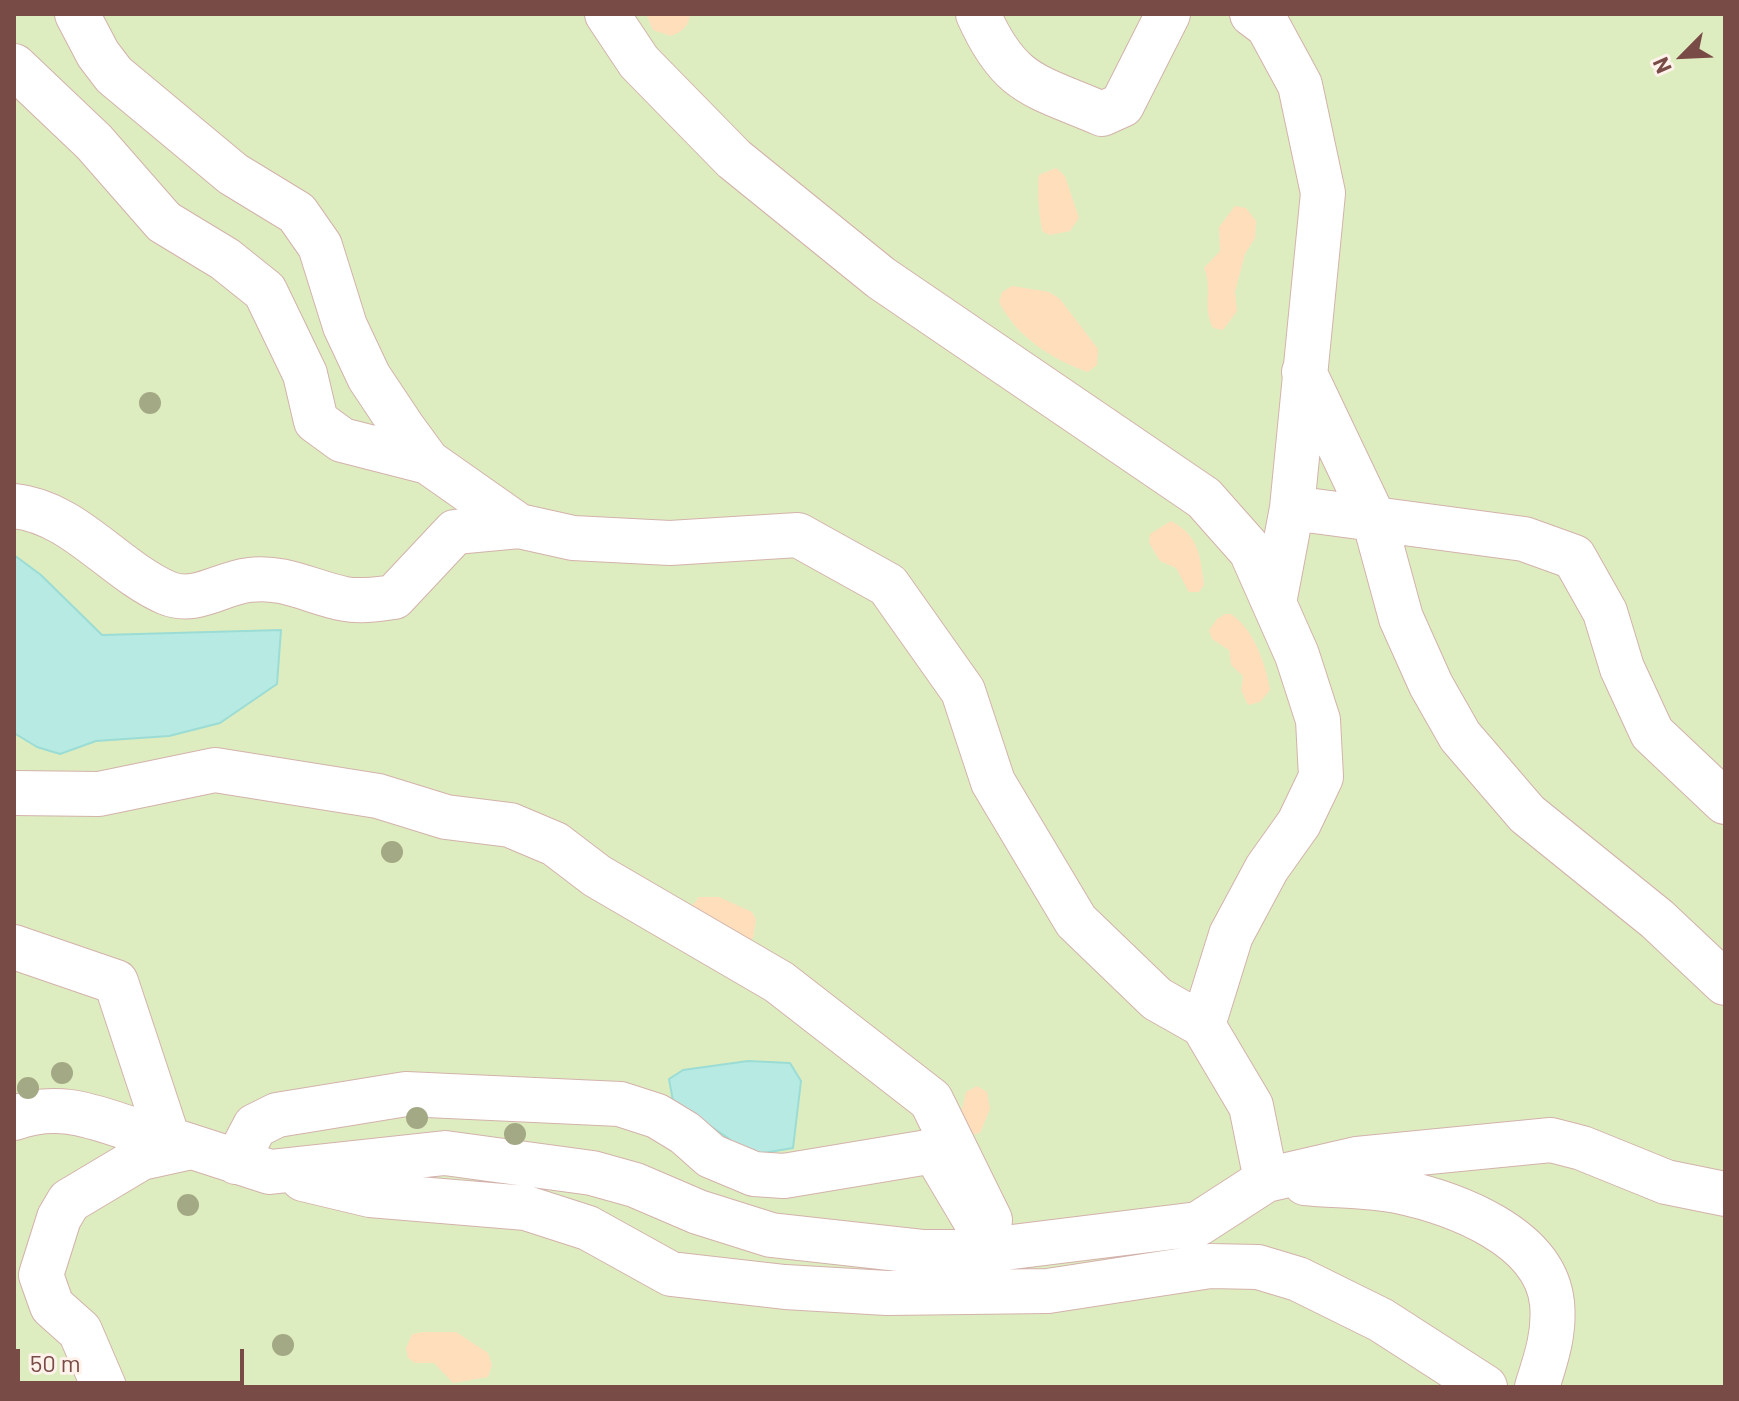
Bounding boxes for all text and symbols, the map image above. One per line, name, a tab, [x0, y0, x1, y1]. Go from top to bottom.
north arrow	[1643, 16, 1723, 96]
text: N	[1646, 54, 1676, 78]
scale bar	[20, 1333, 248, 1383]
text: 50 m	[30, 1348, 81, 1377]

